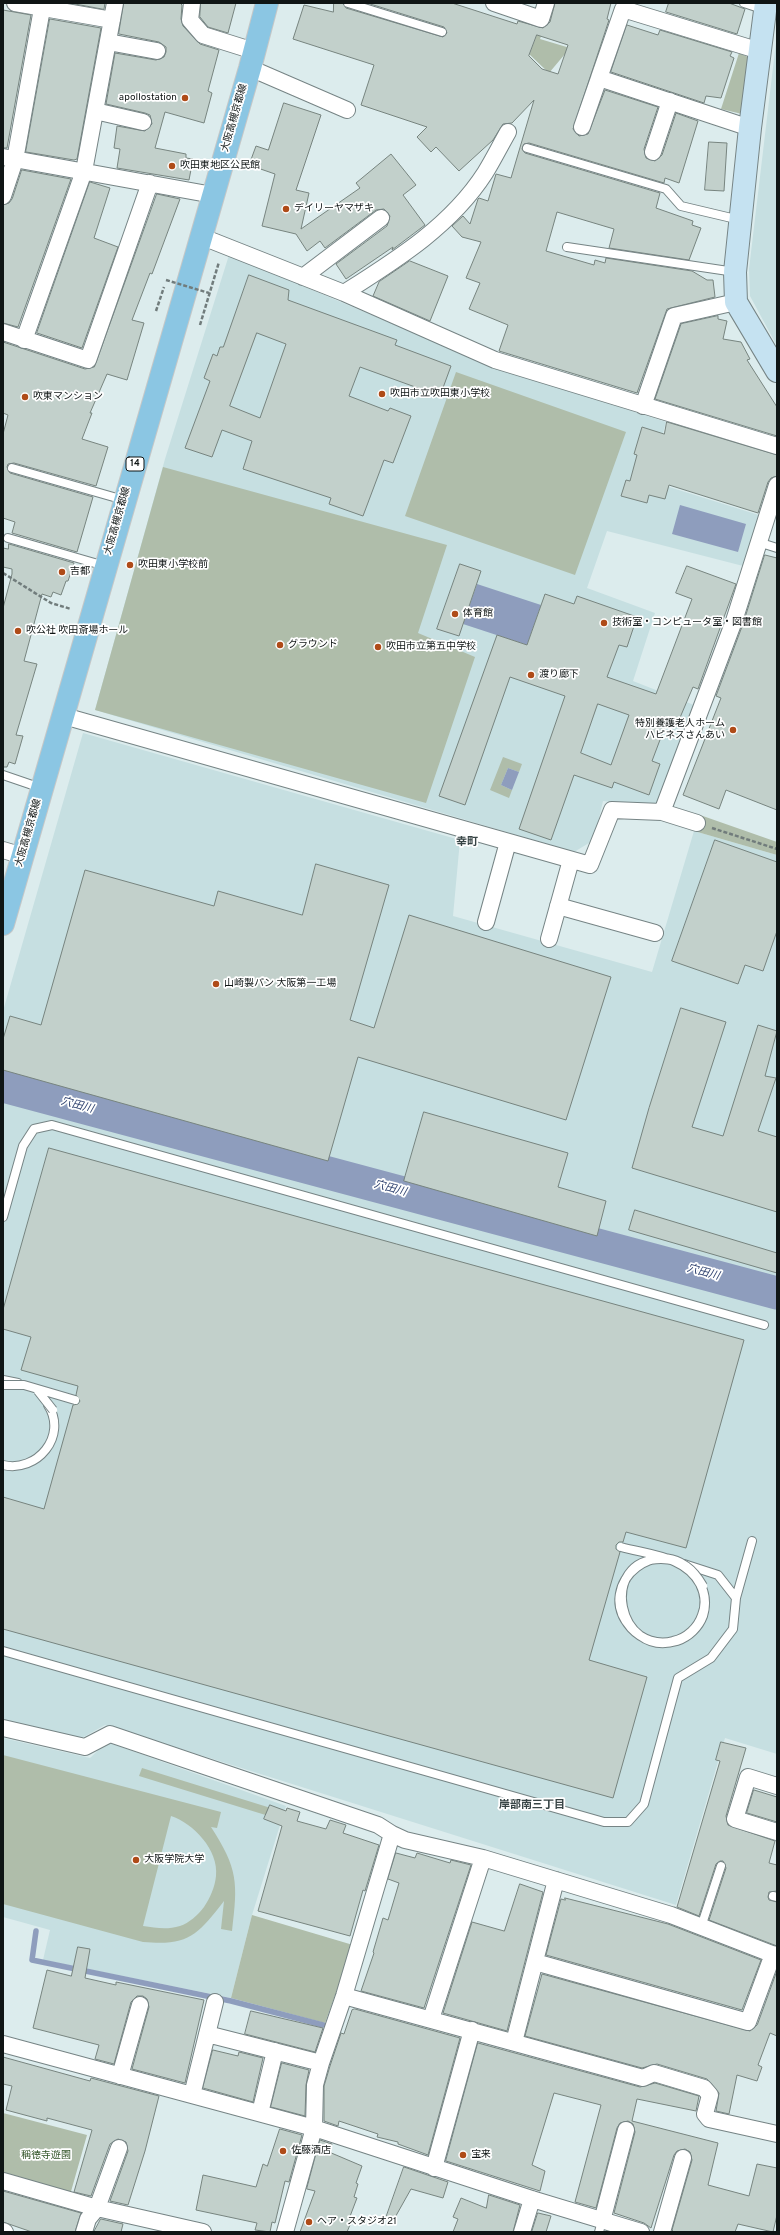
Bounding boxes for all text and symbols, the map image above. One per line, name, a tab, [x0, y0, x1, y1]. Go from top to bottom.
street label: 大阪高槻京都線	[220, 83, 250, 153]
place label: apollostation	[119, 92, 177, 104]
marker: apollostation	[180, 93, 190, 103]
place label: 吹田東地区公民館	[180, 160, 260, 172]
marker: 吹田東地区公民館	[167, 161, 177, 171]
place label: デイリーヤマザキ	[294, 203, 374, 215]
marker: デイリーヤマザキ	[281, 204, 291, 214]
place label: 吹田市立吹田東小学校	[390, 388, 490, 400]
marker: 吹田市立吹田東小学校	[377, 389, 387, 399]
place label: 吹東マンション	[33, 391, 103, 403]
marker: 吹東マンション	[20, 392, 30, 402]
road number: 14	[126, 457, 144, 471]
street label: 大阪高槻京都線	[103, 486, 133, 556]
place label: 吹田東小学校前	[138, 559, 208, 571]
marker: 吹田東小学校前	[125, 560, 135, 570]
place label: 吉都	[70, 566, 90, 578]
marker: 吉都	[57, 567, 67, 577]
place label: 体育館	[463, 608, 493, 620]
marker: 体育館	[450, 609, 460, 619]
place label: 技術室・コンピュータ室・図書館	[612, 617, 762, 629]
marker: 技術室・コンピュータ室・図書館	[599, 618, 609, 628]
place label: 吹公社 吹田斎場ホール	[26, 625, 128, 637]
marker: 吹公社 吹田斎場ホール	[13, 626, 23, 636]
place label: グラウンド	[288, 639, 338, 651]
marker: グラウンド	[275, 640, 285, 650]
place label: 吹田市立第五中学校	[386, 641, 476, 653]
marker: 吹田市立第五中学校	[373, 642, 383, 652]
place label: 渡り廊下	[539, 669, 579, 681]
marker: 渡り廊下	[526, 670, 536, 680]
place label: 特別養護老人ホーム ハピネスさんあい	[635, 718, 725, 742]
marker: 特別養護老人ホーム ハピネスさんあい	[728, 725, 738, 735]
street label: 大阪高槻京都線	[14, 798, 44, 868]
district label: 幸町	[456, 836, 478, 850]
place label: 山崎製パン 大阪第一工場	[224, 978, 336, 990]
marker: 山崎製パン 大阪第一工場	[211, 979, 221, 989]
water label: 穴田川	[59, 1095, 95, 1117]
water label: 穴田川	[372, 1178, 408, 1200]
water label: 穴田川	[685, 1262, 721, 1284]
district label: 岸部南三丁目	[499, 1799, 565, 1813]
place label: 大阪学院大学	[144, 1854, 204, 1866]
marker: 大阪学院大学	[131, 1855, 141, 1865]
place label: 佐藤酒店	[291, 2145, 331, 2157]
marker: 佐藤酒店	[278, 2146, 288, 2156]
place label: 宝来	[471, 2149, 491, 2161]
park label: 稱徳寺遊園	[21, 2150, 71, 2162]
marker: 宝来	[458, 2150, 468, 2160]
place label: ヘア・スタジオ21	[317, 2216, 397, 2228]
marker: ヘア・スタジオ21	[304, 2217, 314, 2227]

